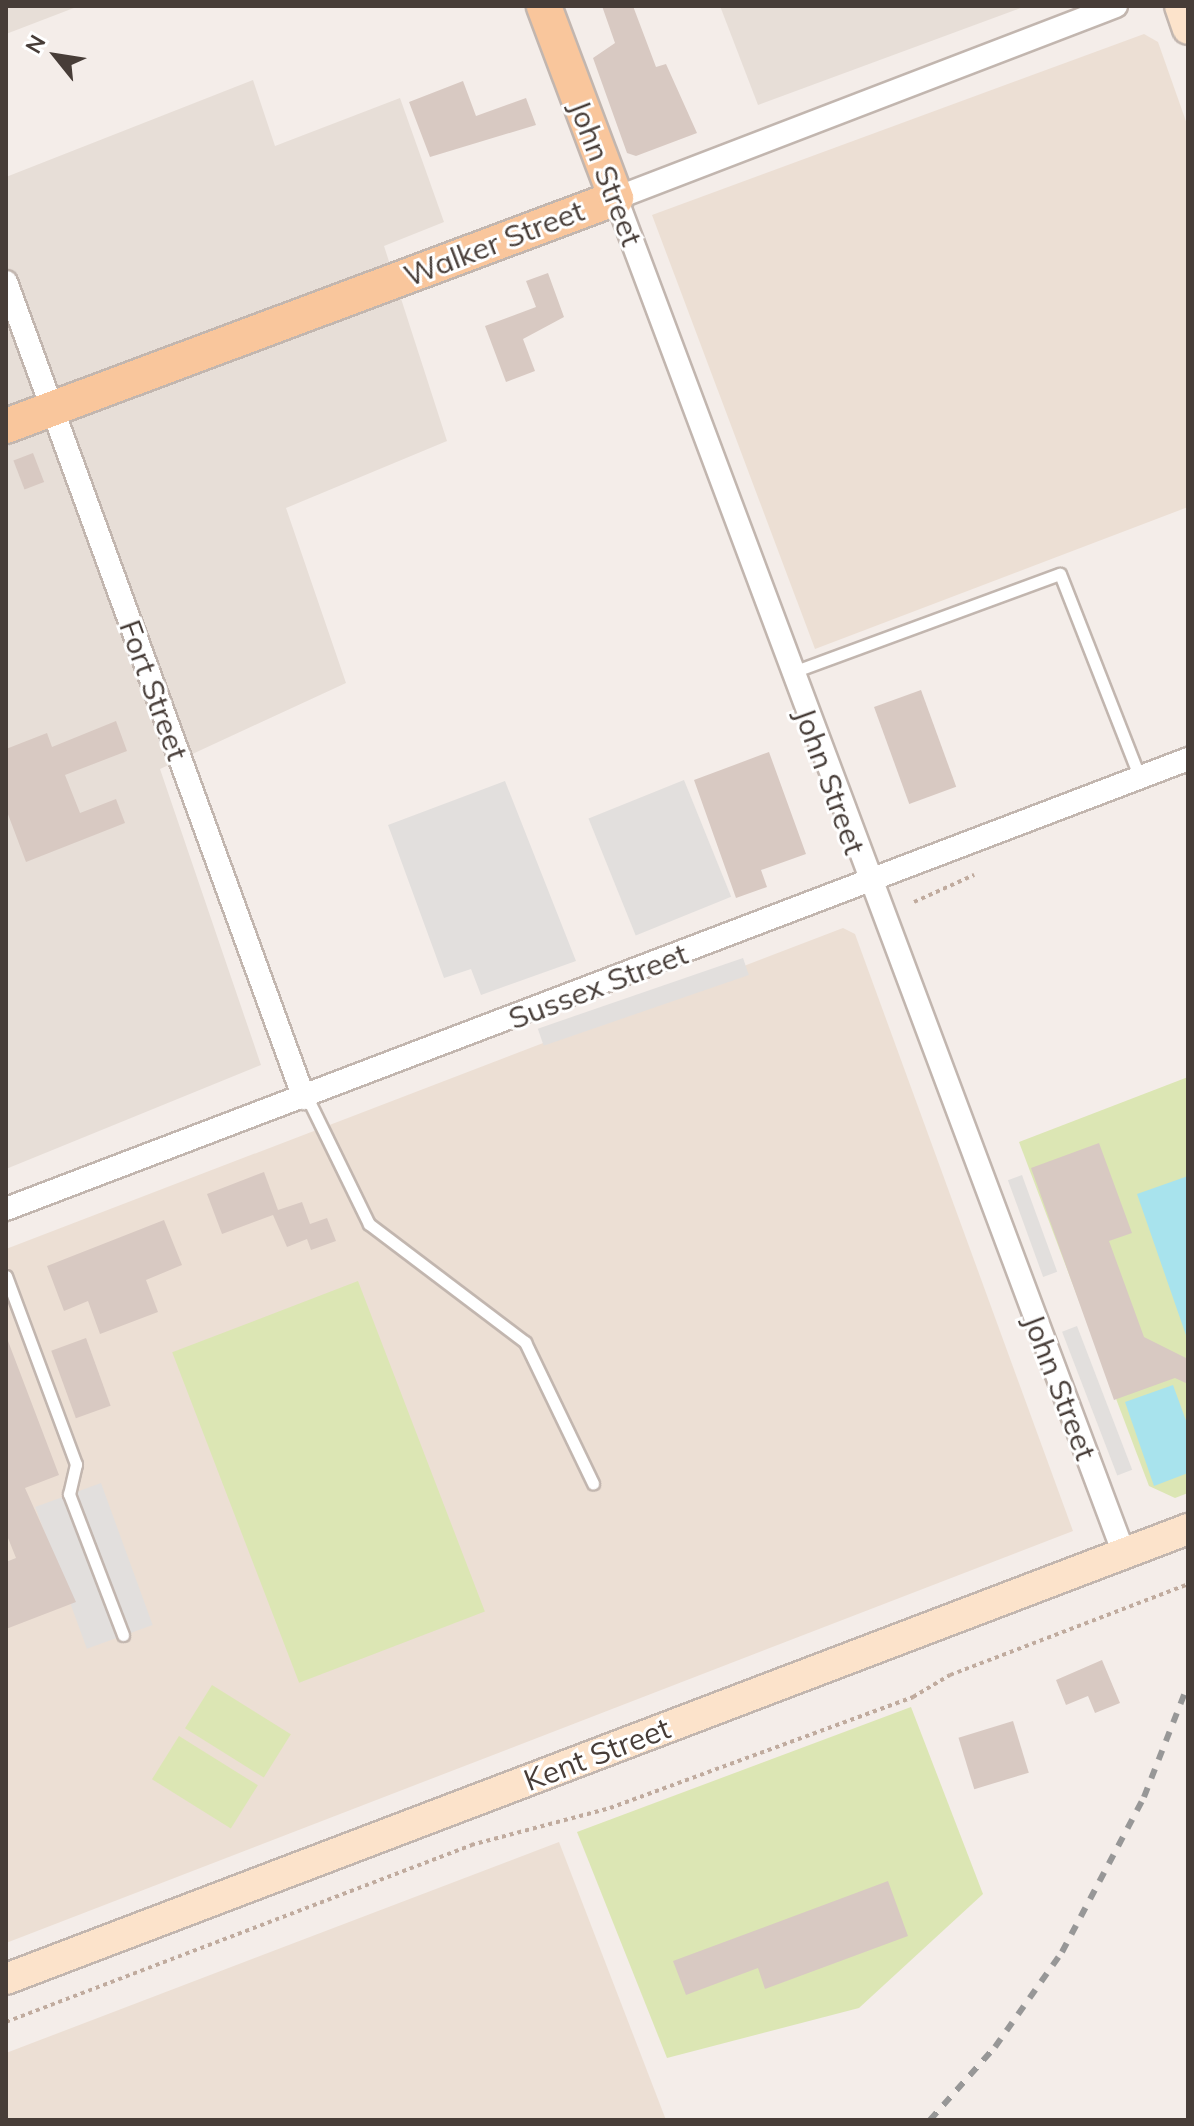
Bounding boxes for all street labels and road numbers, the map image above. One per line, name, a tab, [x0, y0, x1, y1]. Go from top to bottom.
street label: John Street	[562, 95, 650, 251]
street label: Walker Street	[399, 192, 589, 294]
street label: Fort Street	[112, 615, 196, 765]
street label: John Street	[787, 703, 873, 859]
street label: Sussex Street	[503, 935, 693, 1037]
street label: John Street	[1016, 1309, 1104, 1465]
street label: Kent Street	[519, 1710, 675, 1798]

